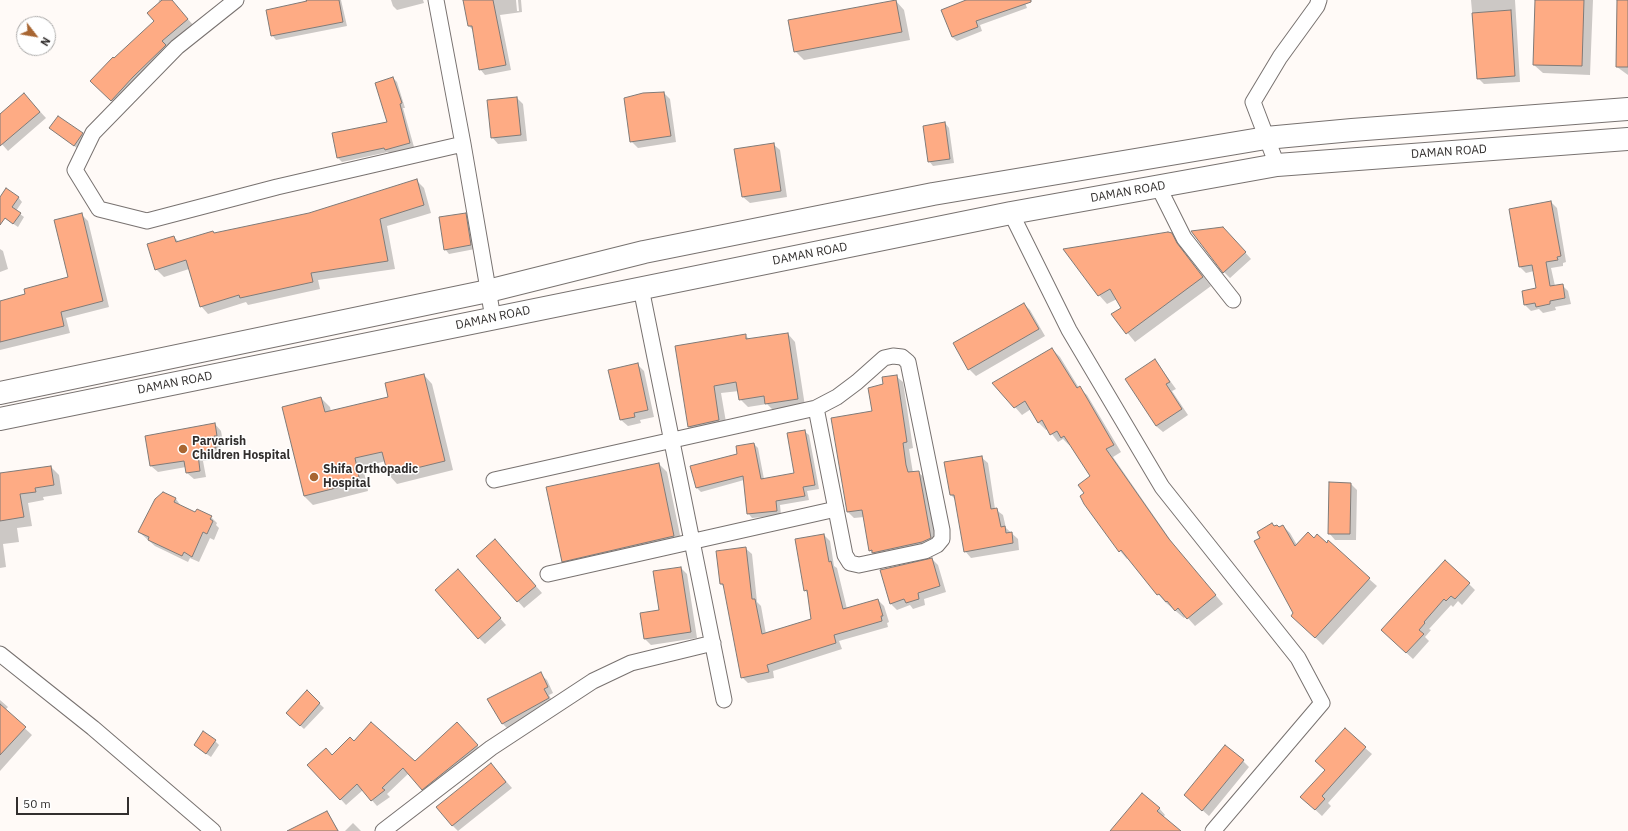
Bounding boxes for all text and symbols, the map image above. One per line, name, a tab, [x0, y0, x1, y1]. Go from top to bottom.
north arrow	[16, 16, 56, 56]
text: N	[37, 35, 53, 49]
street label: DAMAN ROAD	[1411, 142, 1487, 162]
street label: DAMAN ROAD	[1089, 178, 1167, 206]
street label: DAMAN ROAD	[771, 240, 849, 268]
street label: DAMAN ROAD	[454, 303, 532, 333]
street label: DAMAN ROAD	[136, 369, 214, 397]
place label: Parvarish Children Hospital	[192, 435, 290, 463]
marker: Parvarish Children Hospital	[177, 443, 189, 455]
place label: Shifa Orthopadic Hospital	[323, 463, 418, 491]
marker: Shifa Orthopadic Hospital	[308, 471, 320, 483]
scale bar	[18, 789, 131, 815]
text: 50 m	[23, 796, 51, 811]

